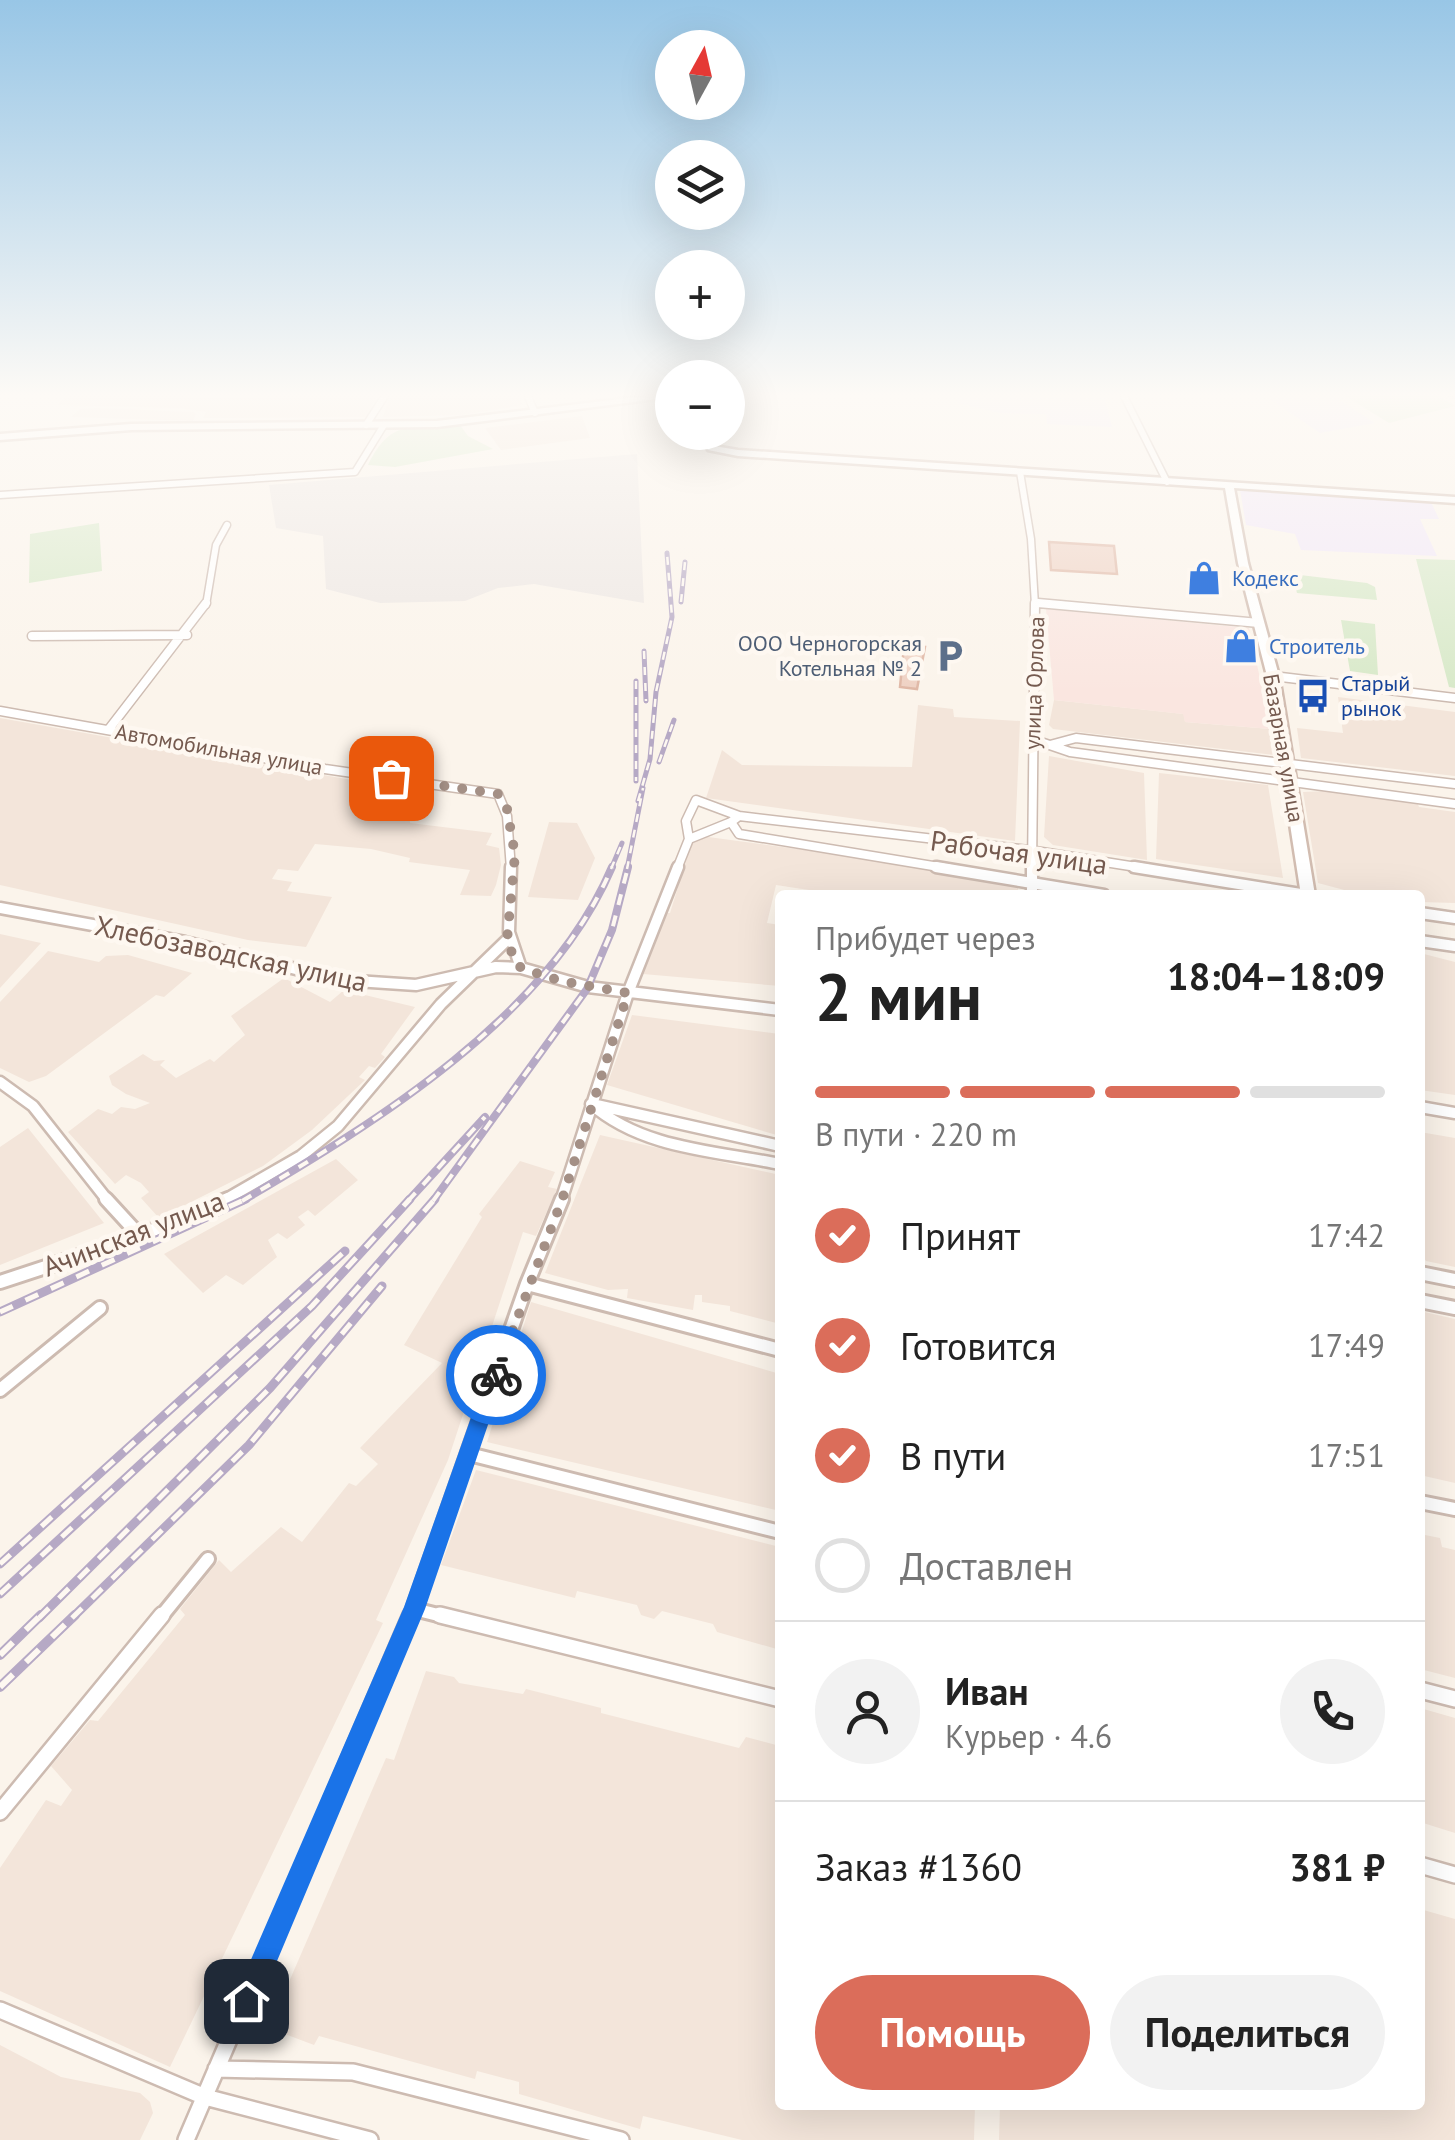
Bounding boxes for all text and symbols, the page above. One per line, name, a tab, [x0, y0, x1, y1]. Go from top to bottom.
north arrow	[655, 30, 745, 120]
map controls	[655, 30, 745, 450]
button: layers	[655, 140, 745, 230]
button: +	[655, 250, 745, 340]
button: −	[655, 360, 745, 450]
shop icon: Кодекс	[1185, 559, 1223, 597]
place label: Кодекс	[1232, 564, 1299, 592]
street label: улица Орлова	[1018, 616, 1050, 750]
shop icon: Строитель	[1222, 627, 1260, 665]
place label: ООО Черногорская Котельная № 2	[738, 629, 922, 682]
place label: Строитель	[1269, 632, 1365, 660]
parking icon: ООО Черногорская Котельная № 2	[931, 637, 969, 675]
place label: Старый рынок	[1341, 669, 1410, 722]
street label: Базарная улица	[1257, 671, 1311, 825]
bus stop icon: Старый рынок	[1294, 677, 1332, 715]
street label: Автомобильная улица	[113, 717, 325, 781]
pin	[349, 736, 434, 821]
icon: bag	[364, 751, 419, 806]
street label: Рабочая улица	[928, 821, 1110, 883]
street label: Хлебозаводская улица	[92, 906, 370, 1000]
text: Прибудет через	[815, 917, 1036, 959]
text: 18:04–18:09	[1167, 951, 1385, 1000]
text: 2 мин	[815, 954, 982, 1038]
text: В пути · 220 m	[815, 1113, 1017, 1155]
street label: Ачинская улица	[37, 1181, 229, 1285]
icon: check	[815, 1208, 870, 1263]
text: Принят	[900, 1211, 1020, 1260]
text: 17:42	[1308, 1214, 1385, 1256]
icon: check	[815, 1318, 870, 1373]
text: Готовится	[900, 1321, 1057, 1370]
text: 17:49	[1308, 1324, 1385, 1366]
courier	[446, 1325, 546, 1425]
icon: bike	[469, 1348, 524, 1403]
icon: check	[815, 1428, 870, 1483]
text: В пути	[900, 1431, 1006, 1480]
text: 17:51	[1308, 1434, 1385, 1476]
text: Доставлен	[900, 1541, 1073, 1590]
button: person	[815, 1659, 920, 1764]
button: phone	[1280, 1659, 1385, 1764]
text: Иван	[945, 1666, 1029, 1715]
text: Курьер · 4.6	[945, 1715, 1112, 1757]
text: Заказ #1360	[815, 1842, 1022, 1891]
text: 381 ₽	[1289, 1842, 1385, 1891]
pin	[204, 1959, 289, 2044]
icon: home	[219, 1974, 274, 2029]
button: Помощь	[815, 1975, 1090, 2090]
button: Поделиться	[1110, 1975, 1385, 2090]

